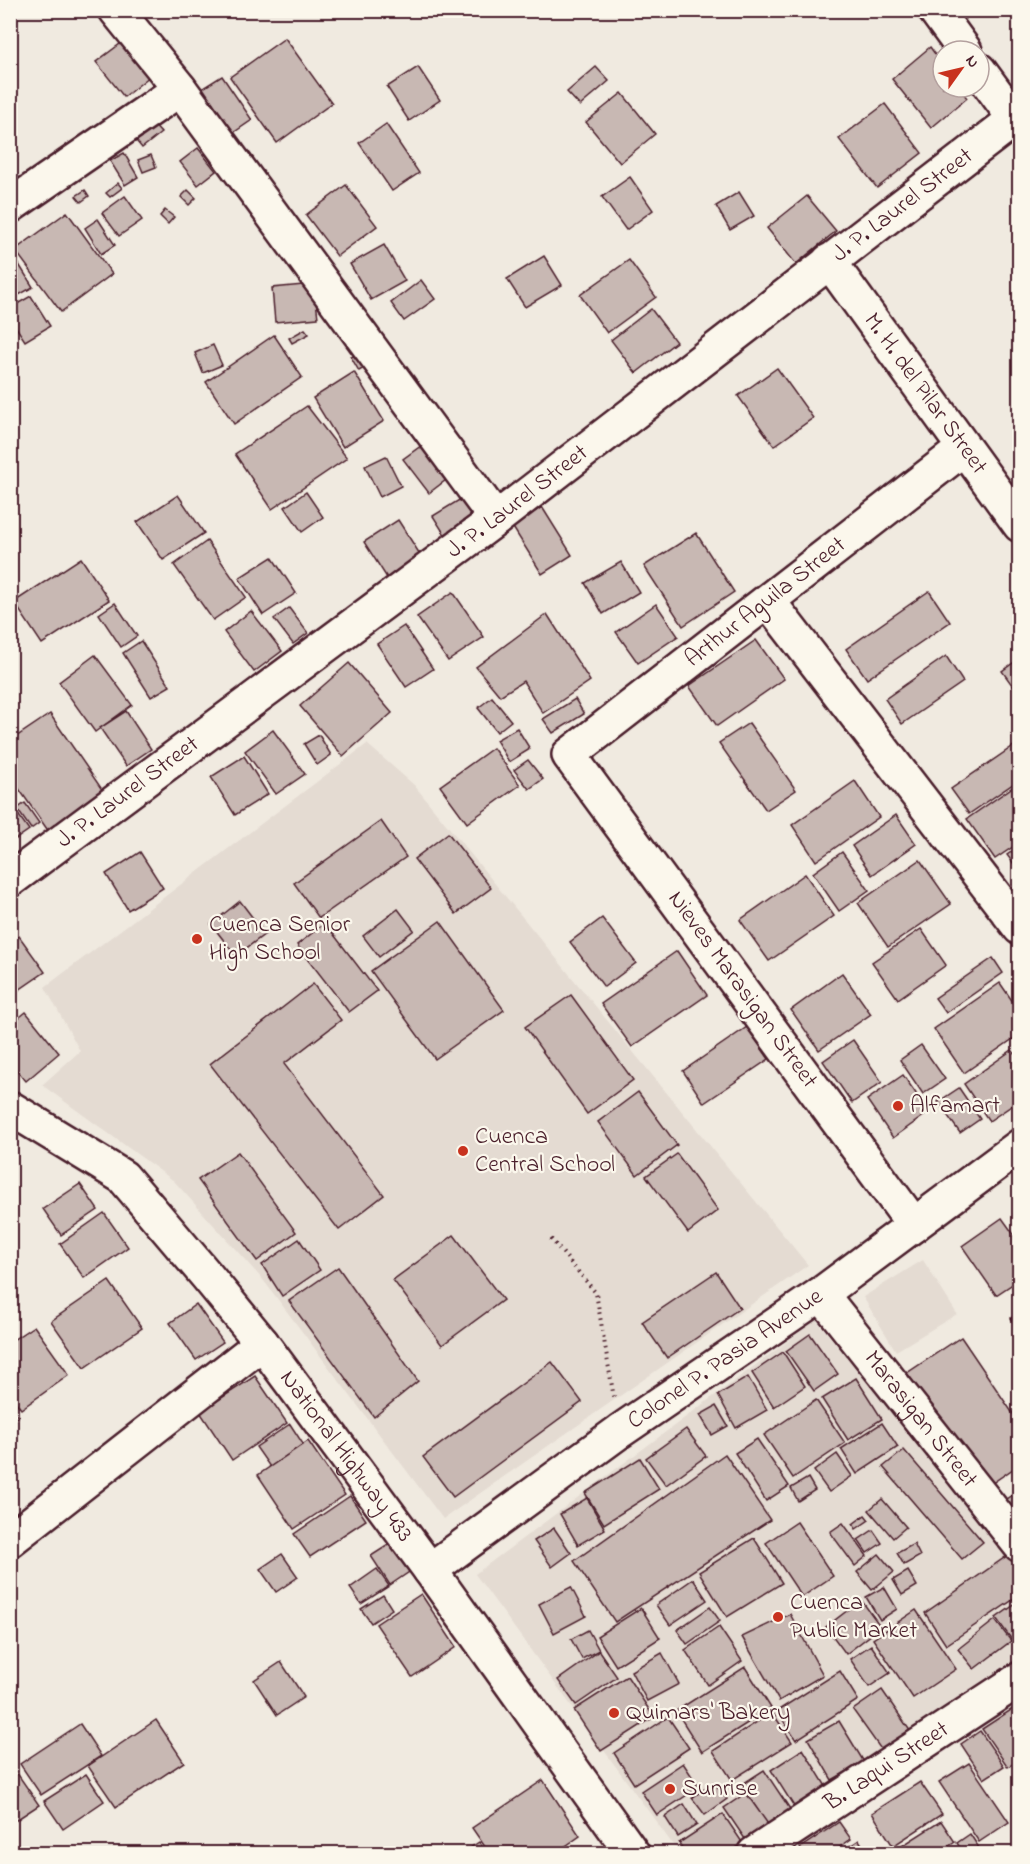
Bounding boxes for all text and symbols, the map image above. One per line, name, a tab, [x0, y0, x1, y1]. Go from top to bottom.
north arrow	[931, 39, 991, 99]
text: N	[959, 51, 985, 73]
street label: J. P. Laurel Street	[825, 140, 981, 271]
street label: M. H. del Pilar Street	[855, 306, 996, 482]
street label: J. P. Laurel Street	[439, 436, 596, 567]
street label: Arthur Aguila Street	[677, 528, 854, 676]
street label: J. P. Laurel Street	[49, 728, 207, 857]
street label: Nieves Marasigan Street	[658, 884, 826, 1096]
place label: Cuenca Senior High School	[209, 908, 351, 971]
marker: Cuenca Senior High School	[190, 932, 204, 946]
place label: Alfamart	[910, 1089, 1000, 1124]
marker: Alfamart	[891, 1099, 905, 1113]
place label: Cuenca Central School	[475, 1120, 615, 1183]
marker: Cuenca Central School	[456, 1144, 470, 1158]
street label: Colonel P. Pasia Avenue	[620, 1280, 831, 1438]
street label: Marasigan Street	[855, 1343, 986, 1496]
street label: National Highway 433	[271, 1363, 421, 1550]
place label: Cuenca Public Market	[790, 1586, 917, 1649]
marker: Cuenca Public Market	[771, 1610, 785, 1624]
place label: Quimars' Bakery	[626, 1696, 790, 1732]
marker: Quimars' Bakery	[607, 1706, 621, 1720]
street label: B. Laqui Street	[816, 1713, 956, 1821]
place label: Sunrise	[682, 1772, 758, 1807]
marker: Sunrise	[663, 1782, 677, 1796]

